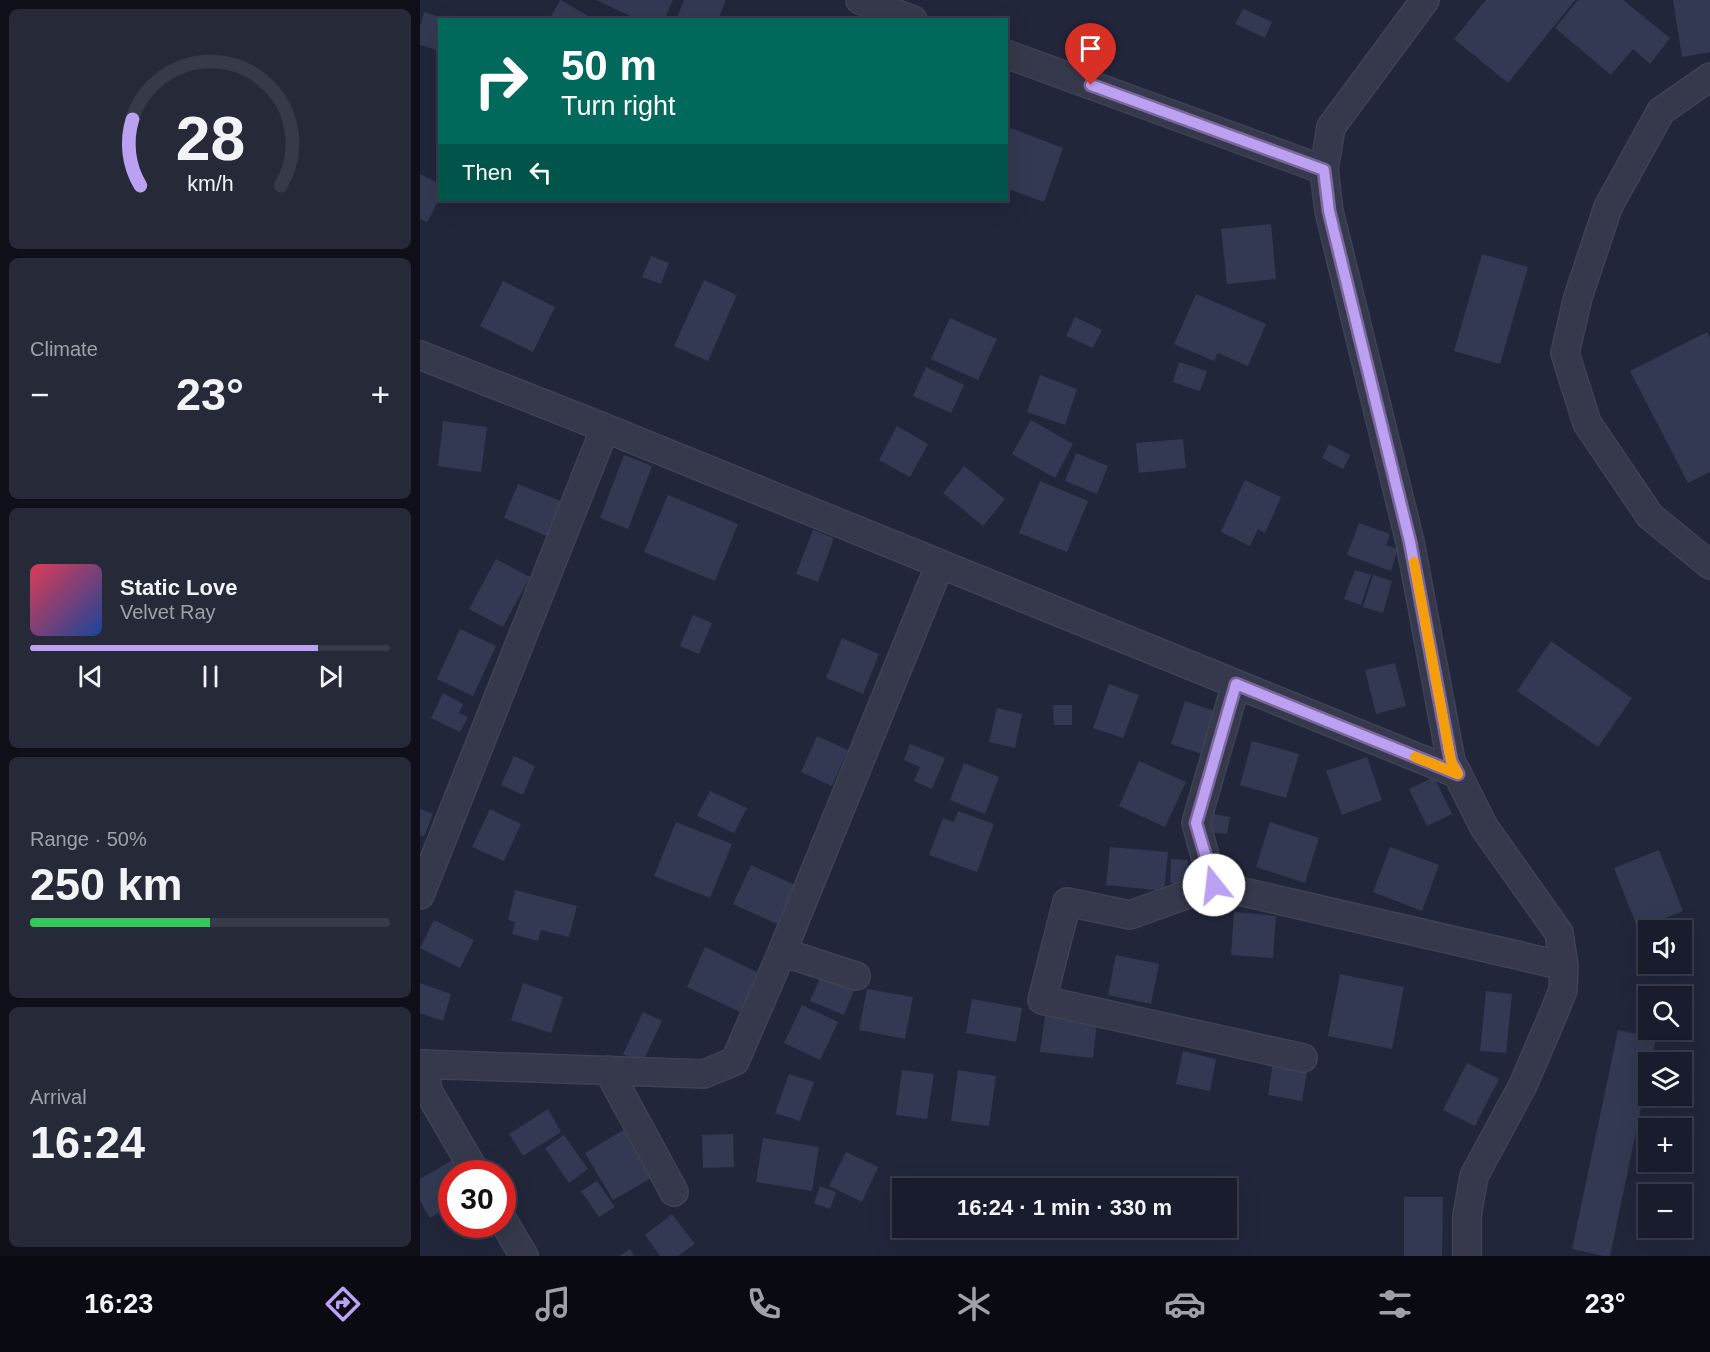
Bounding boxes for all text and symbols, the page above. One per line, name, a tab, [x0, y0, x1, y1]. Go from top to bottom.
pin	[1065, 23, 1116, 85]
icon: arrive	[1074, 32, 1107, 65]
icon: right	[462, 42, 540, 120]
text: 50 m	[561, 42, 657, 89]
text: Turn right	[561, 91, 676, 121]
text: 28	[175, 104, 245, 173]
icon: left	[524, 156, 557, 189]
text: Then	[462, 160, 512, 185]
text: km/h	[187, 173, 233, 197]
text: Climate	[30, 338, 98, 360]
text: 23°	[176, 369, 244, 420]
text: −	[30, 376, 49, 413]
text: +	[371, 376, 390, 413]
text: Static Love	[120, 575, 237, 600]
text: Velvet Ray	[120, 601, 216, 623]
icon: previous	[74, 660, 107, 693]
icon: pause	[194, 660, 227, 693]
icon: next	[314, 660, 347, 693]
text: Range · 50%	[30, 828, 147, 850]
position arrow	[1182, 853, 1246, 917]
text: 250 km	[30, 859, 183, 910]
map controls	[1638, 920, 1692, 1238]
button: sound	[1638, 920, 1692, 974]
button: search	[1638, 986, 1692, 1040]
button: layers	[1638, 1052, 1692, 1106]
text: Arrival	[30, 1086, 87, 1108]
text: 16:24	[30, 1117, 145, 1168]
button: +	[1638, 1118, 1692, 1172]
speed limit sign: 30	[438, 1160, 516, 1238]
button: −	[1638, 1184, 1692, 1238]
text: 16:24 · 1 min · 330 m	[957, 1195, 1172, 1220]
icon: directions	[322, 1283, 364, 1325]
icon: music	[532, 1283, 574, 1325]
icon: phone	[743, 1283, 785, 1325]
icon: climate	[953, 1283, 995, 1325]
icon: car	[1164, 1283, 1206, 1325]
icon: filters	[1374, 1283, 1416, 1325]
text: 16:23	[84, 1289, 153, 1319]
text: 23°	[1585, 1289, 1626, 1319]

